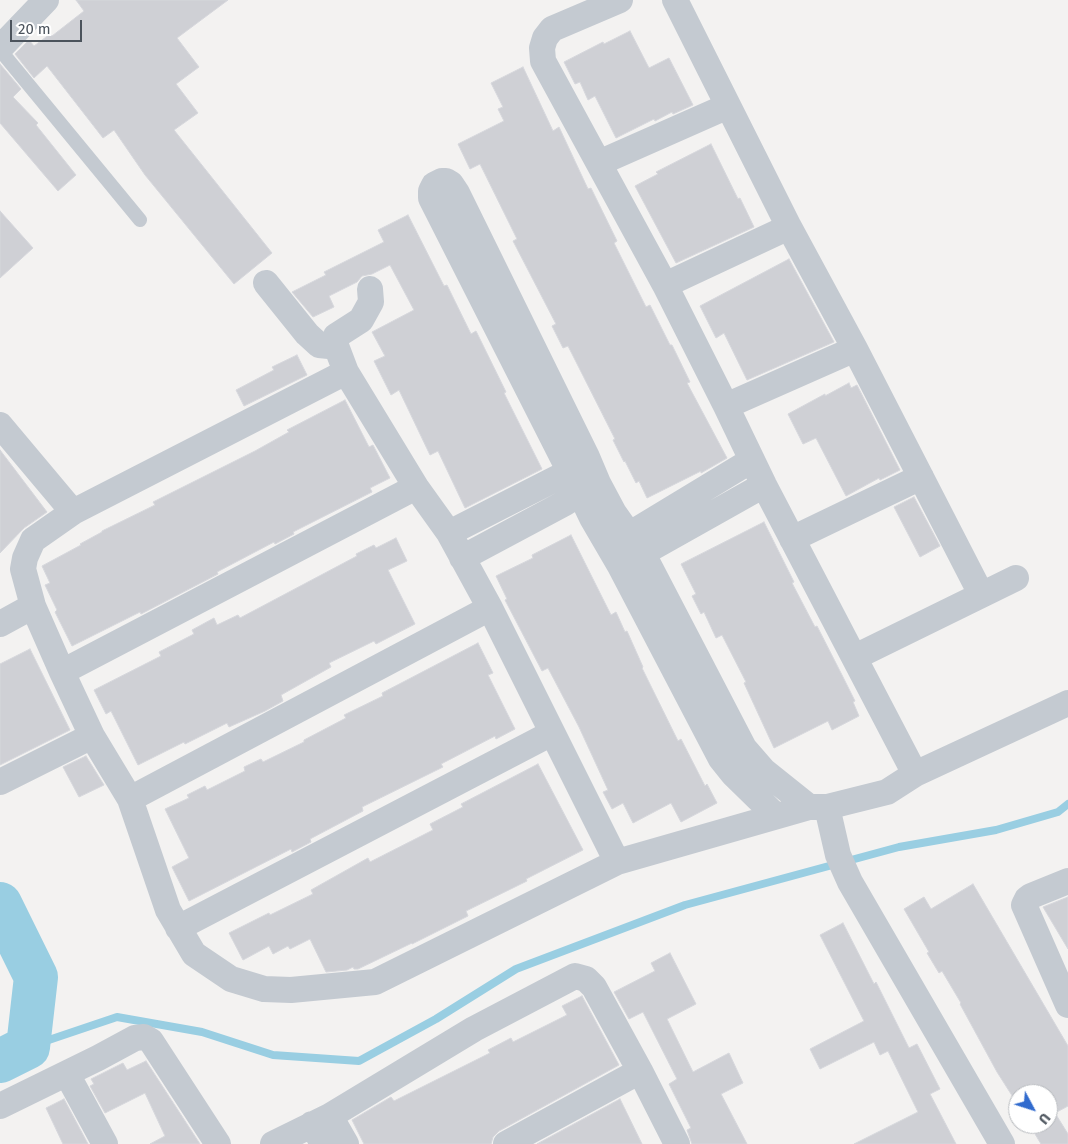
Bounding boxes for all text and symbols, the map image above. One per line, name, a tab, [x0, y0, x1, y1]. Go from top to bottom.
scale bar	[12, 10, 85, 42]
text: 20 m	[18, 20, 51, 38]
north arrow	[1008, 1084, 1058, 1134]
text: U	[1035, 1109, 1054, 1127]

